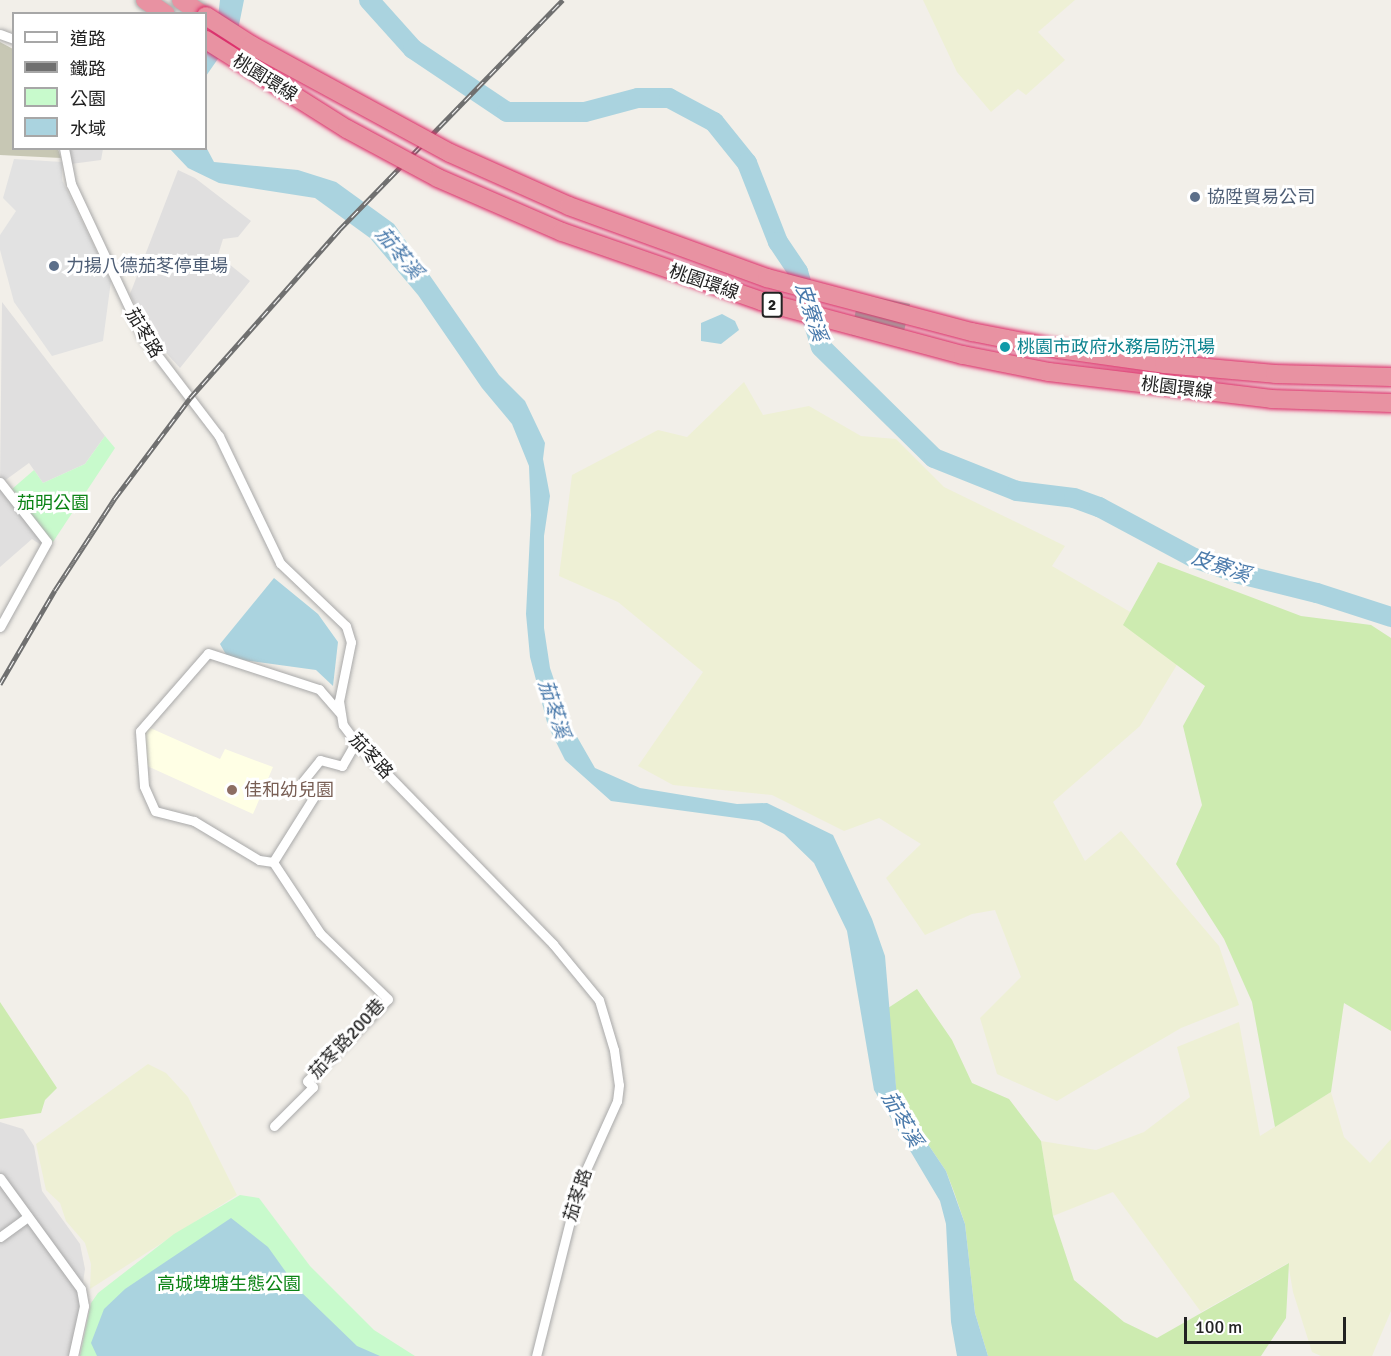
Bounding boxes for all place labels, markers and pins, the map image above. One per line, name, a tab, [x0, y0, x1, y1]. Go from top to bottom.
place label: 協陞貿易公司	[1207, 186, 1315, 208]
marker: 協陞貿易公司	[1188, 190, 1202, 204]
place label: 力揚八德茄苳停車場	[66, 255, 228, 277]
marker: 力揚八德茄苳停車場	[47, 259, 61, 273]
place label: 桃園市政府水務局防汛場	[1017, 336, 1215, 358]
marker: 桃園市政府水務局防汛場	[998, 340, 1012, 354]
place label: 佳和幼兒園	[244, 779, 334, 801]
marker: 佳和幼兒園	[225, 783, 239, 797]

